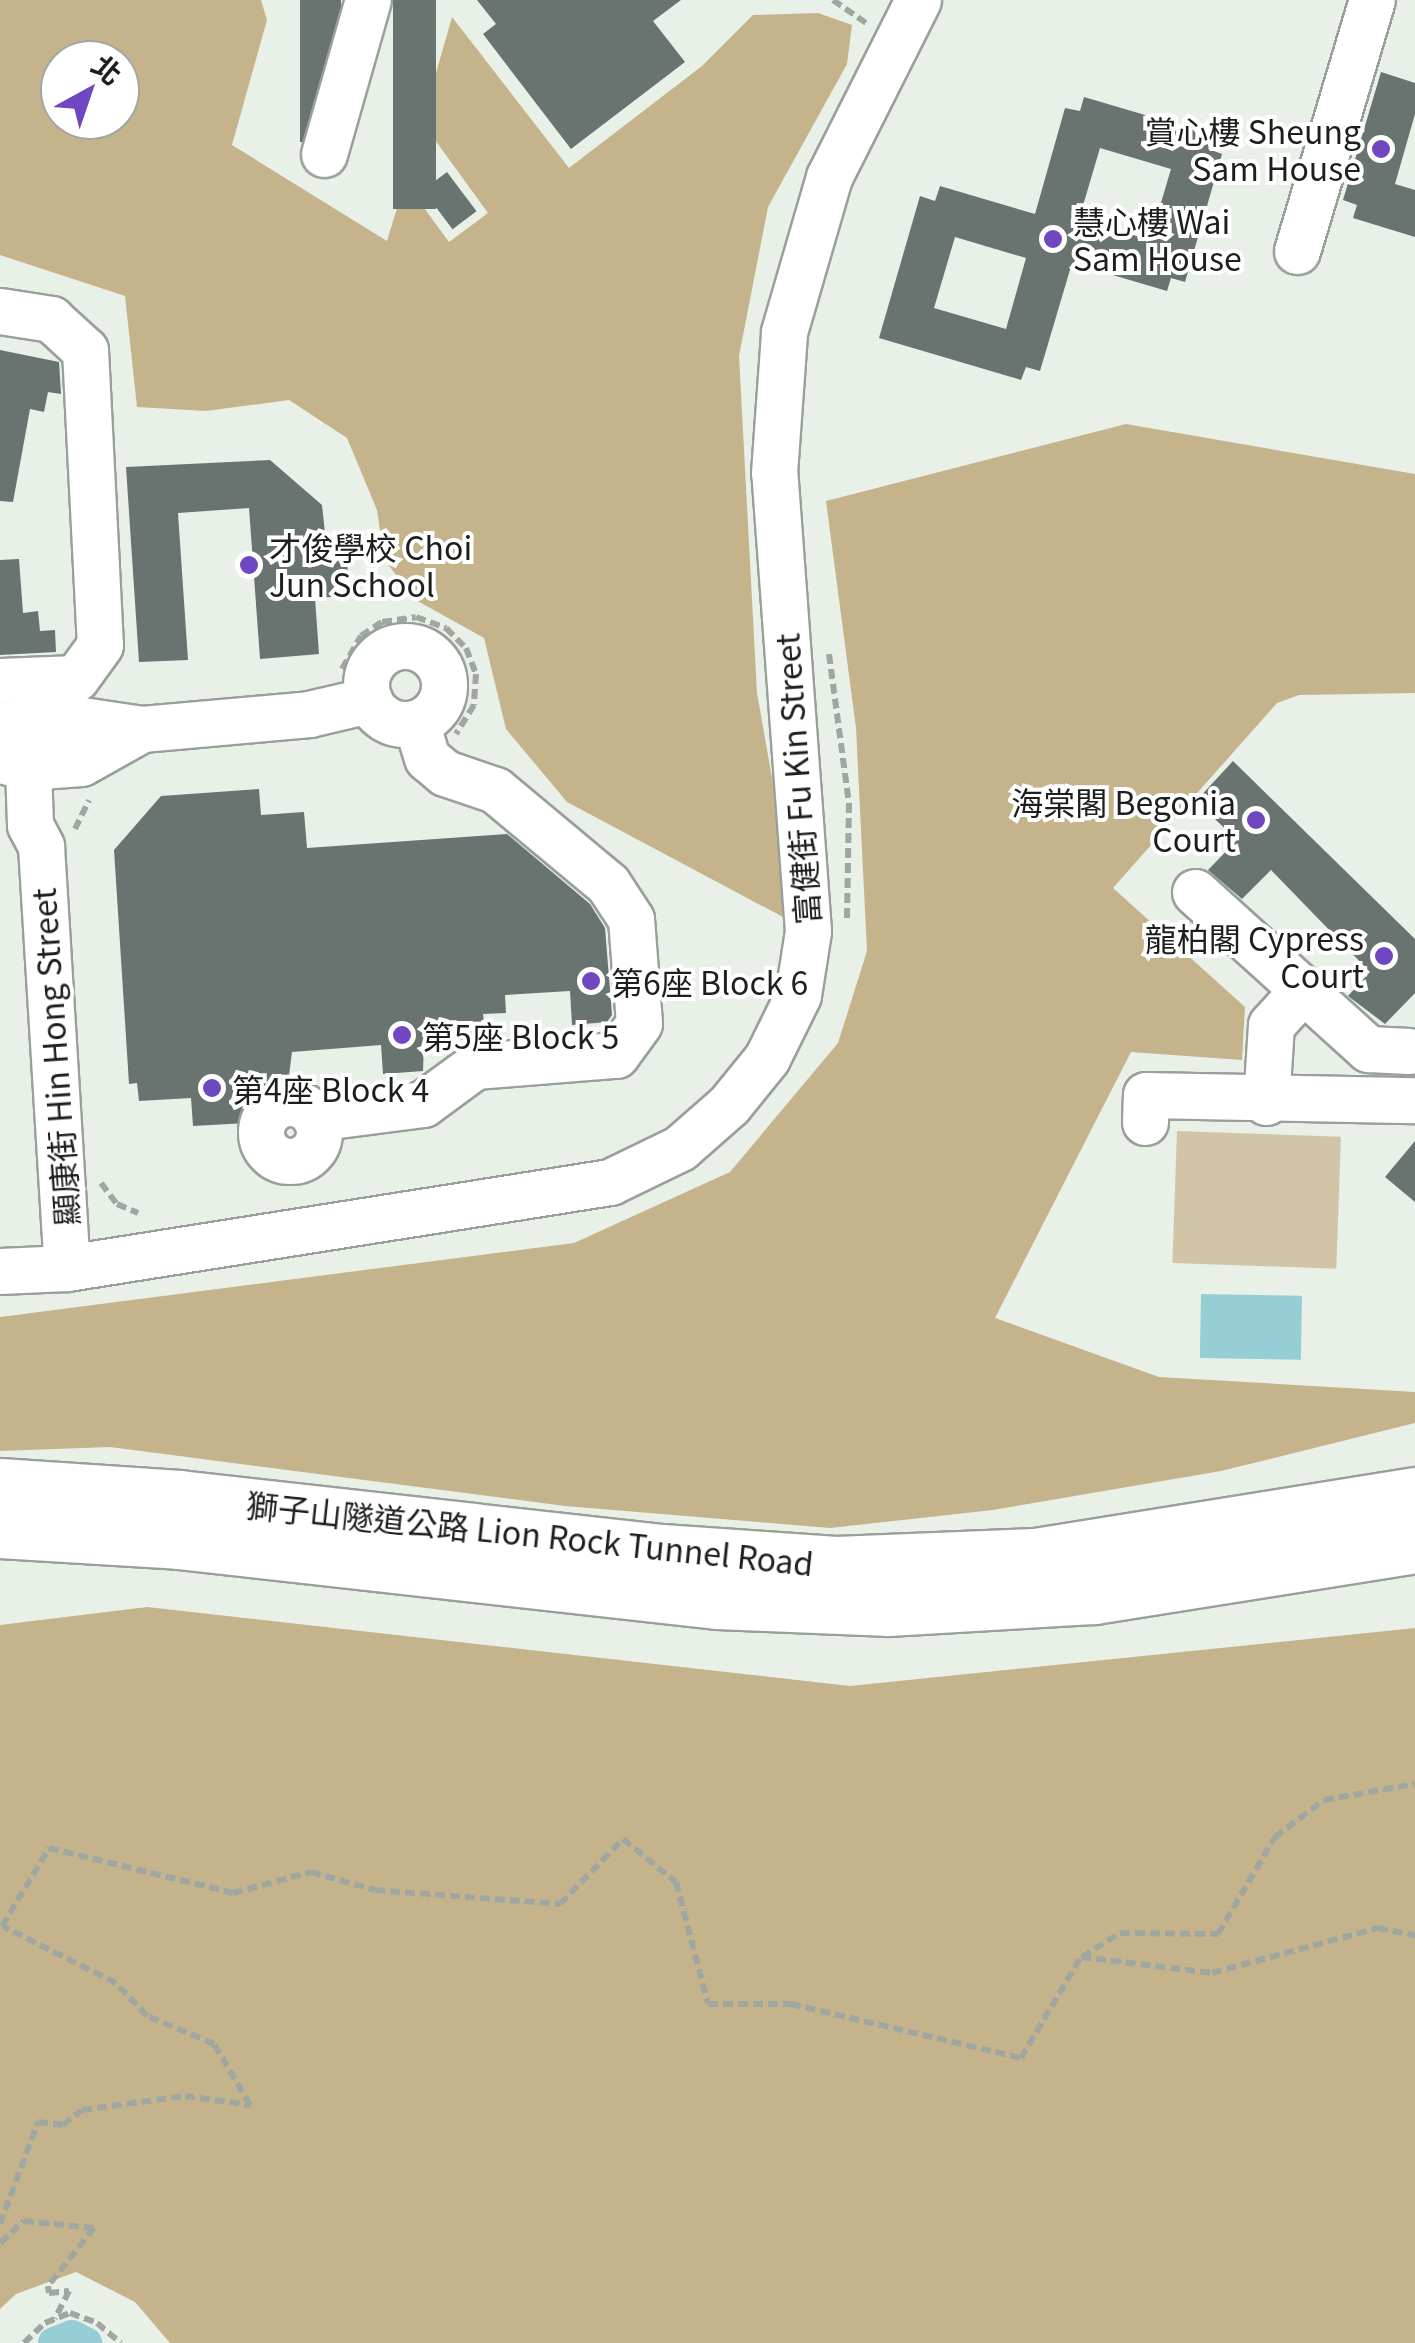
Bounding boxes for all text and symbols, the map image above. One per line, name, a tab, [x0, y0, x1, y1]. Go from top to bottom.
north arrow	[40, 40, 140, 140]
text: 北	[84, 44, 132, 93]
place label: 賞心樓 Sheung Sam House	[1145, 112, 1361, 187]
marker: 賞心樓 Sheung Sam House	[1370, 138, 1392, 160]
place label: 慧心樓 Wai Sam House	[1073, 202, 1242, 277]
marker: 慧心樓 Wai Sam House	[1042, 228, 1064, 250]
place label: 才俊學校 Choi Jun School	[269, 528, 472, 603]
marker: 才俊學校 Choi Jun School	[238, 554, 260, 576]
street label: 富健街 Fu Kin Street	[767, 632, 825, 926]
place label: 海棠閣 Begonia Court	[1011, 783, 1236, 858]
marker: 海棠閣 Begonia Court	[1245, 809, 1267, 831]
street label: 顯康街 Hin Hong Street	[23, 887, 85, 1227]
place label: 龍柏閣 Cypress Court	[1145, 919, 1364, 994]
marker: 龍柏閣 Cypress Court	[1373, 945, 1395, 967]
place label: 第6座 Block 6	[611, 962, 808, 1000]
marker: 第6座 Block 6	[580, 970, 602, 992]
place label: 第5座 Block 5	[422, 1016, 619, 1054]
marker: 第5座 Block 5	[391, 1024, 413, 1046]
place label: 第4座 Block 4	[232, 1069, 429, 1107]
marker: 第4座 Block 4	[201, 1077, 223, 1099]
street label: 獅子山隧道公路 Lion Rock Tunnel Road	[244, 1484, 816, 1582]

